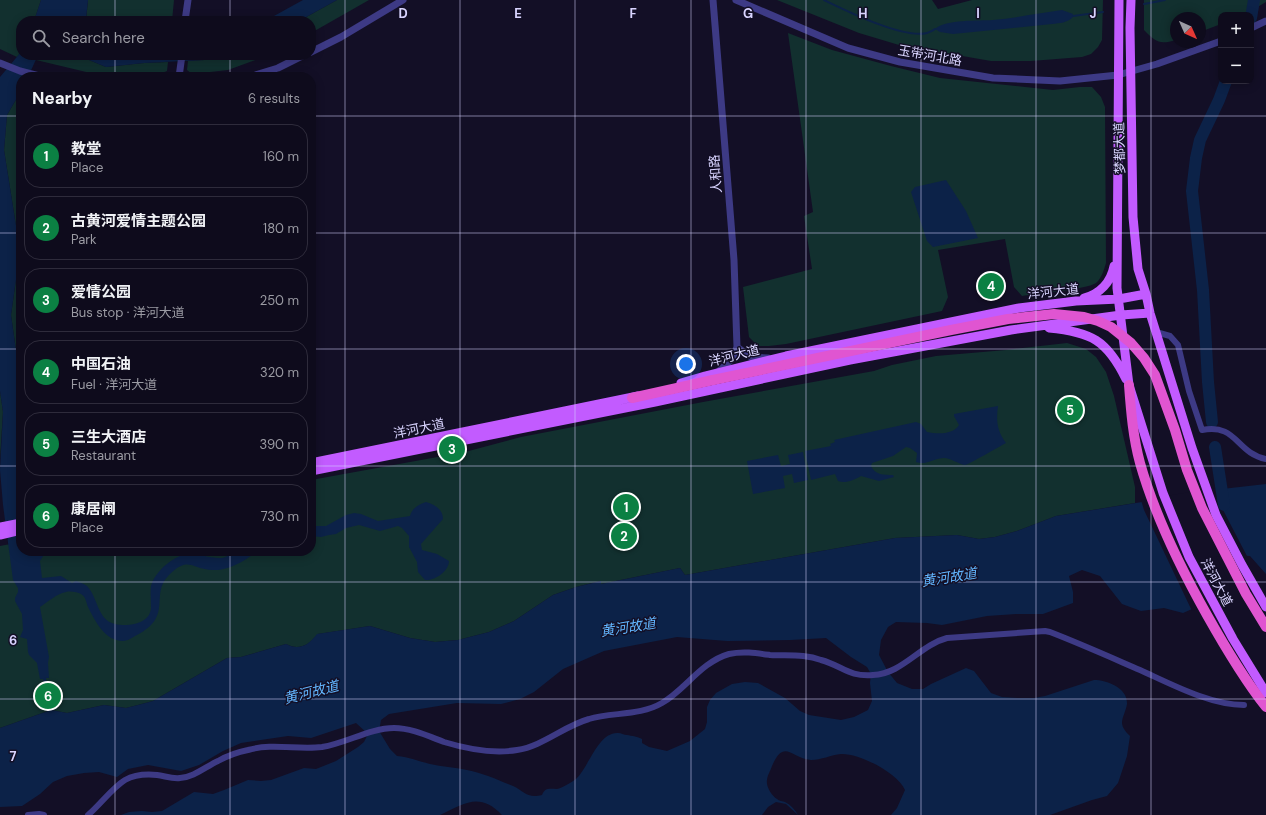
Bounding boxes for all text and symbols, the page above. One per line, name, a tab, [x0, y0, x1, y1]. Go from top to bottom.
text: D	[398, 5, 408, 22]
text: E	[514, 5, 522, 22]
text: F	[629, 5, 637, 22]
text: G	[743, 5, 753, 22]
text: H	[858, 5, 868, 22]
text: I	[976, 5, 980, 22]
text: J	[1089, 5, 1097, 22]
north arrow	[1170, 12, 1206, 48]
map controls	[1218, 12, 1254, 84]
button: +	[1218, 12, 1254, 48]
search box	[16, 16, 316, 60]
icon: search	[30, 27, 52, 49]
text: Search here	[62, 28, 145, 48]
street label: 玉带河北路	[896, 41, 963, 70]
button: −	[1218, 48, 1254, 84]
text: Nearby	[32, 87, 92, 109]
text: 6 results	[248, 90, 300, 107]
street label: 梦都大道	[1111, 122, 1128, 174]
text: 教堂	[71, 139, 101, 159]
text: 1	[44, 148, 48, 165]
text: 160 m	[263, 148, 299, 165]
street label: 人和路	[706, 154, 725, 194]
text: Place	[71, 159, 103, 176]
text: 古黄河爱情主题公园	[71, 211, 206, 231]
text: 2	[42, 220, 50, 237]
text: 180 m	[263, 220, 299, 237]
text: Park	[71, 231, 97, 248]
pin: 4	[978, 271, 1004, 301]
street label: 洋河大道	[1026, 280, 1080, 303]
text: 爱情公园	[71, 282, 131, 302]
text: 3	[42, 292, 50, 309]
text: 250 m	[260, 292, 299, 309]
text: Bus stop · 洋河大道	[71, 304, 185, 321]
street label: 洋河大道	[707, 341, 761, 370]
text: 中国石油	[71, 354, 131, 374]
your location	[676, 354, 696, 374]
text: 4	[42, 364, 50, 381]
text: 320 m	[260, 364, 299, 381]
text: Fuel · 洋河大道	[71, 376, 157, 393]
pin: 5	[1057, 395, 1083, 425]
street label: 洋河大道	[392, 415, 446, 442]
text: 三生大酒店	[71, 427, 146, 447]
pin: 3	[439, 434, 465, 464]
text: 5	[42, 436, 50, 453]
text: 390 m	[260, 436, 299, 453]
text: Restaurant	[71, 447, 136, 464]
pin: 1	[613, 492, 639, 522]
text: 康居闸	[71, 499, 116, 519]
text: 6	[42, 508, 50, 525]
text: 730 m	[261, 508, 299, 525]
text: Place	[71, 519, 103, 536]
pin: 2	[611, 521, 637, 551]
street label: 洋河大道	[1197, 555, 1236, 609]
water label: 黄河故道	[920, 563, 980, 590]
water label: 黄河故道	[599, 613, 659, 640]
text: 6	[9, 632, 17, 649]
water label: 黄河故道	[282, 676, 342, 708]
pin: 6	[35, 681, 61, 711]
text: 7	[10, 748, 17, 765]

